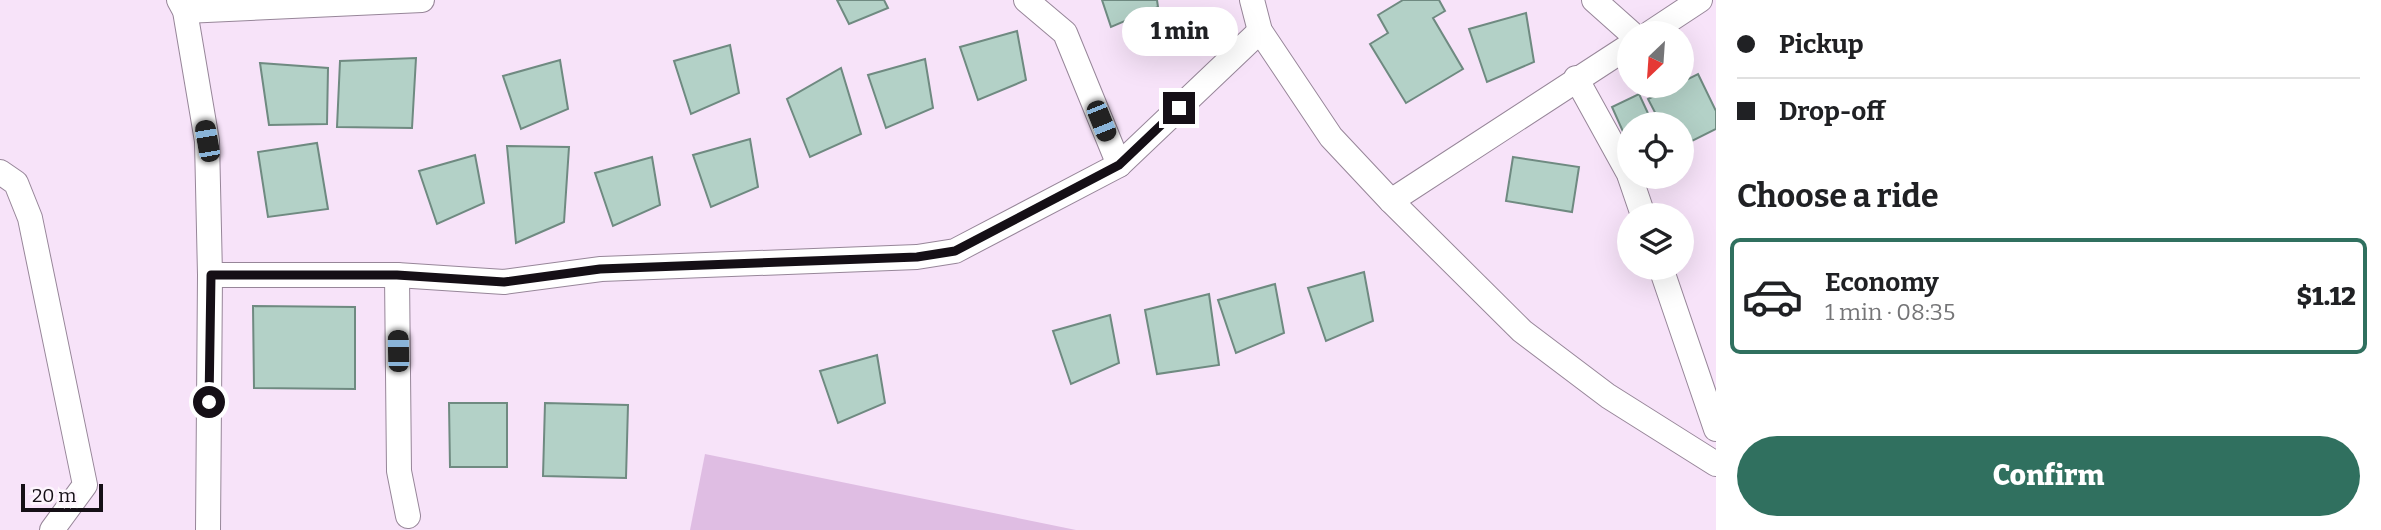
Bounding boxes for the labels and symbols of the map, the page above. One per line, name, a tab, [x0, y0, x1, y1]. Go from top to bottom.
callout: 1 min	[1121, 7, 1237, 56]
north arrow	[1617, 21, 1694, 98]
route end	[1163, 92, 1195, 124]
car	[1084, 98, 1119, 144]
car	[194, 118, 221, 164]
car	[388, 330, 409, 372]
route start	[193, 386, 225, 418]
scale bar	[21, 481, 103, 513]

